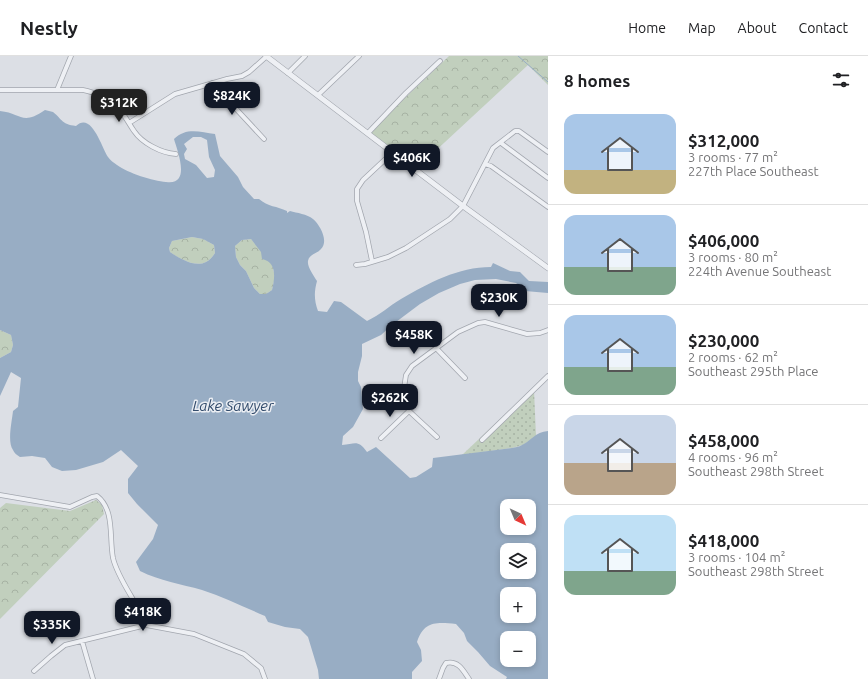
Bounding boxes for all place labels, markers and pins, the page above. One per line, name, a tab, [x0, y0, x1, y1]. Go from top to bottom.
pin: $824K	[204, 82, 260, 116]
pin: $312K	[91, 89, 147, 123]
pin: $406K	[384, 144, 440, 178]
pin: $230K	[471, 284, 527, 318]
pin: $458K	[386, 321, 442, 355]
pin: $262K	[362, 384, 418, 418]
pin: $418K	[115, 598, 171, 632]
pin: $335K	[24, 611, 80, 645]

